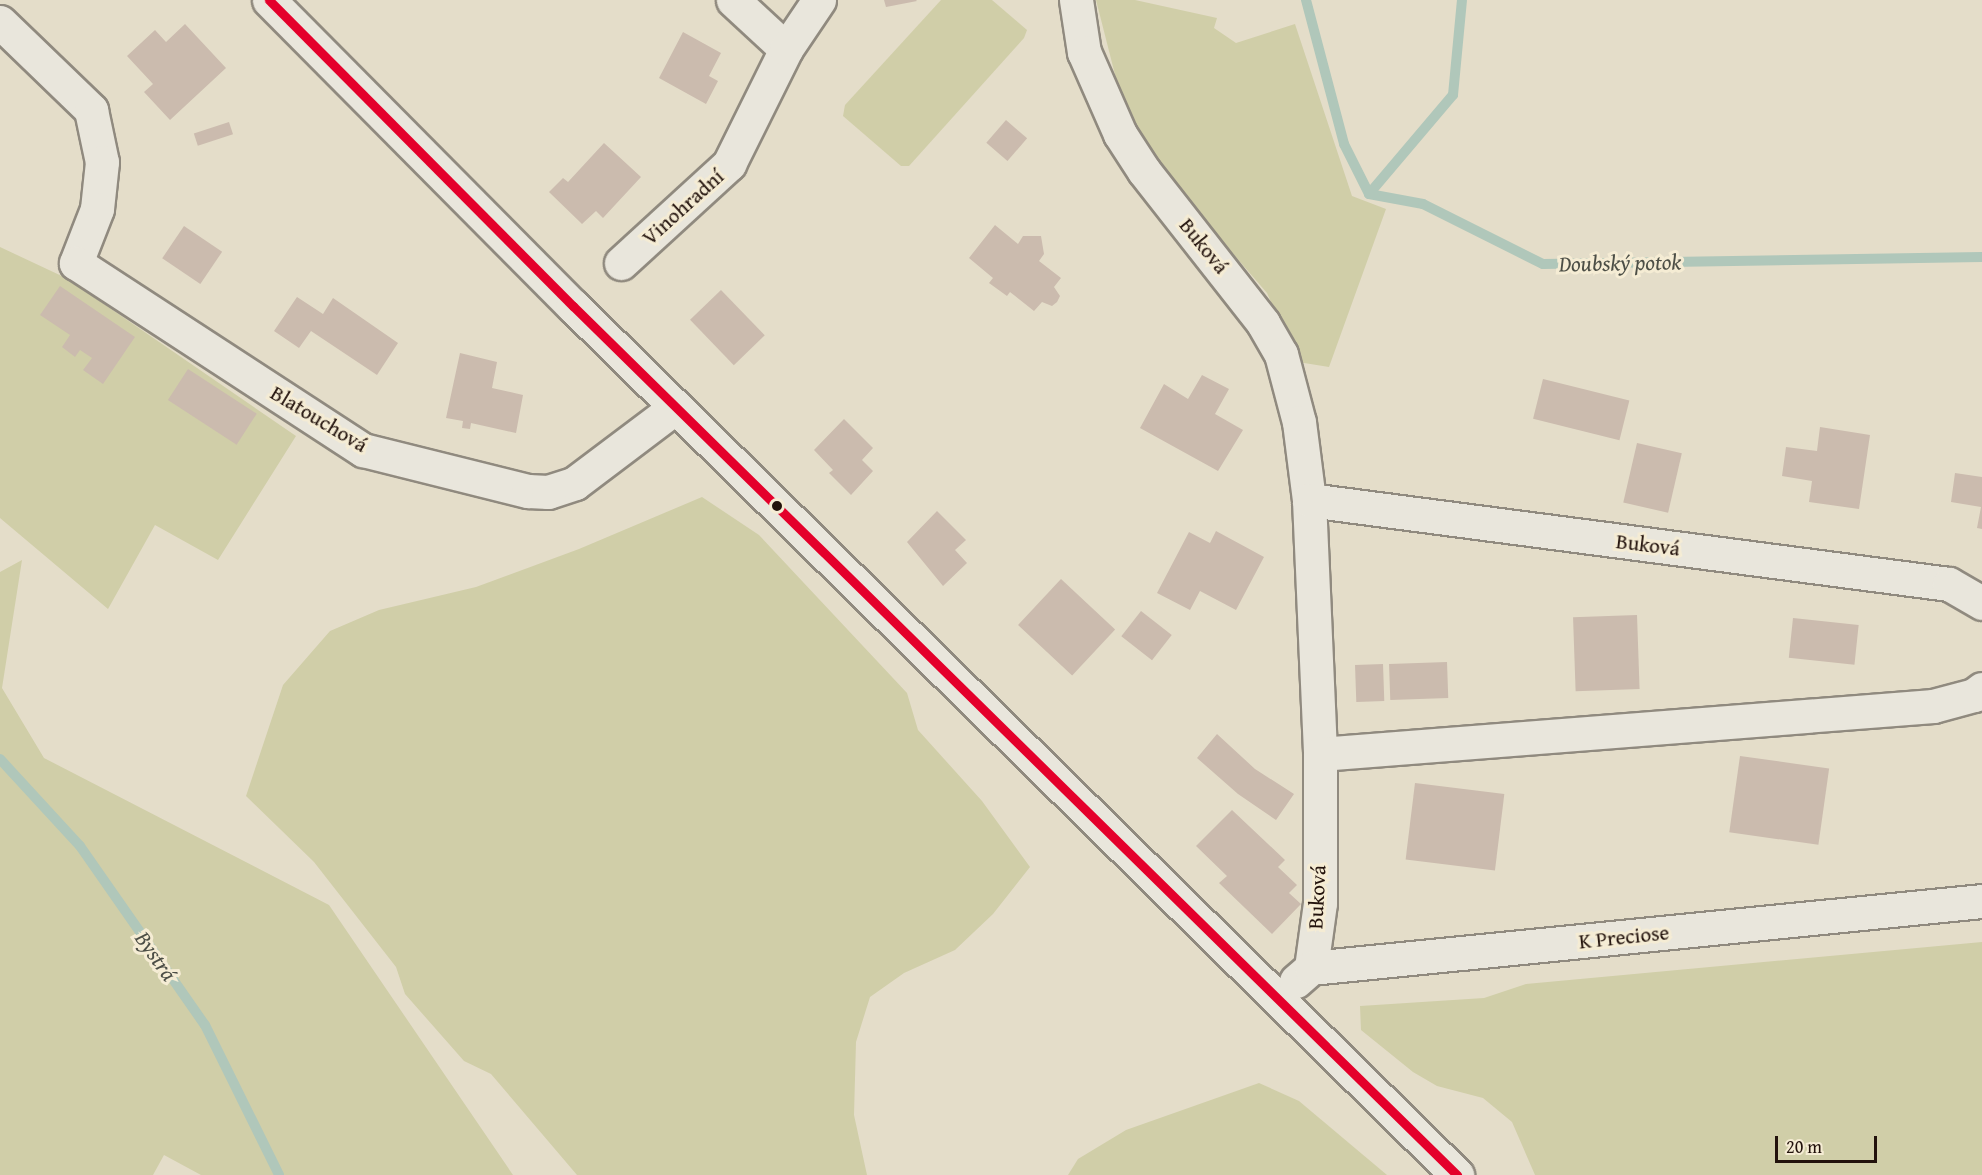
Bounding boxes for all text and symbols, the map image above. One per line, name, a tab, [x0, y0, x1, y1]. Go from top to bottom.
street label: Vinohradní	[637, 164, 729, 250]
street label: Buková	[1174, 213, 1234, 279]
water label: Doubský potok	[1559, 249, 1681, 277]
street label: Blatouchová	[266, 380, 372, 458]
unlabelled marker	[771, 500, 783, 512]
street label: Buková	[1615, 529, 1681, 561]
street label: Buková	[1303, 864, 1331, 930]
street label: K Preciose	[1578, 920, 1670, 954]
water label: Bystrá	[130, 926, 182, 986]
scale bar	[1778, 1124, 1880, 1162]
text: 20 m	[1786, 1133, 1822, 1160]

